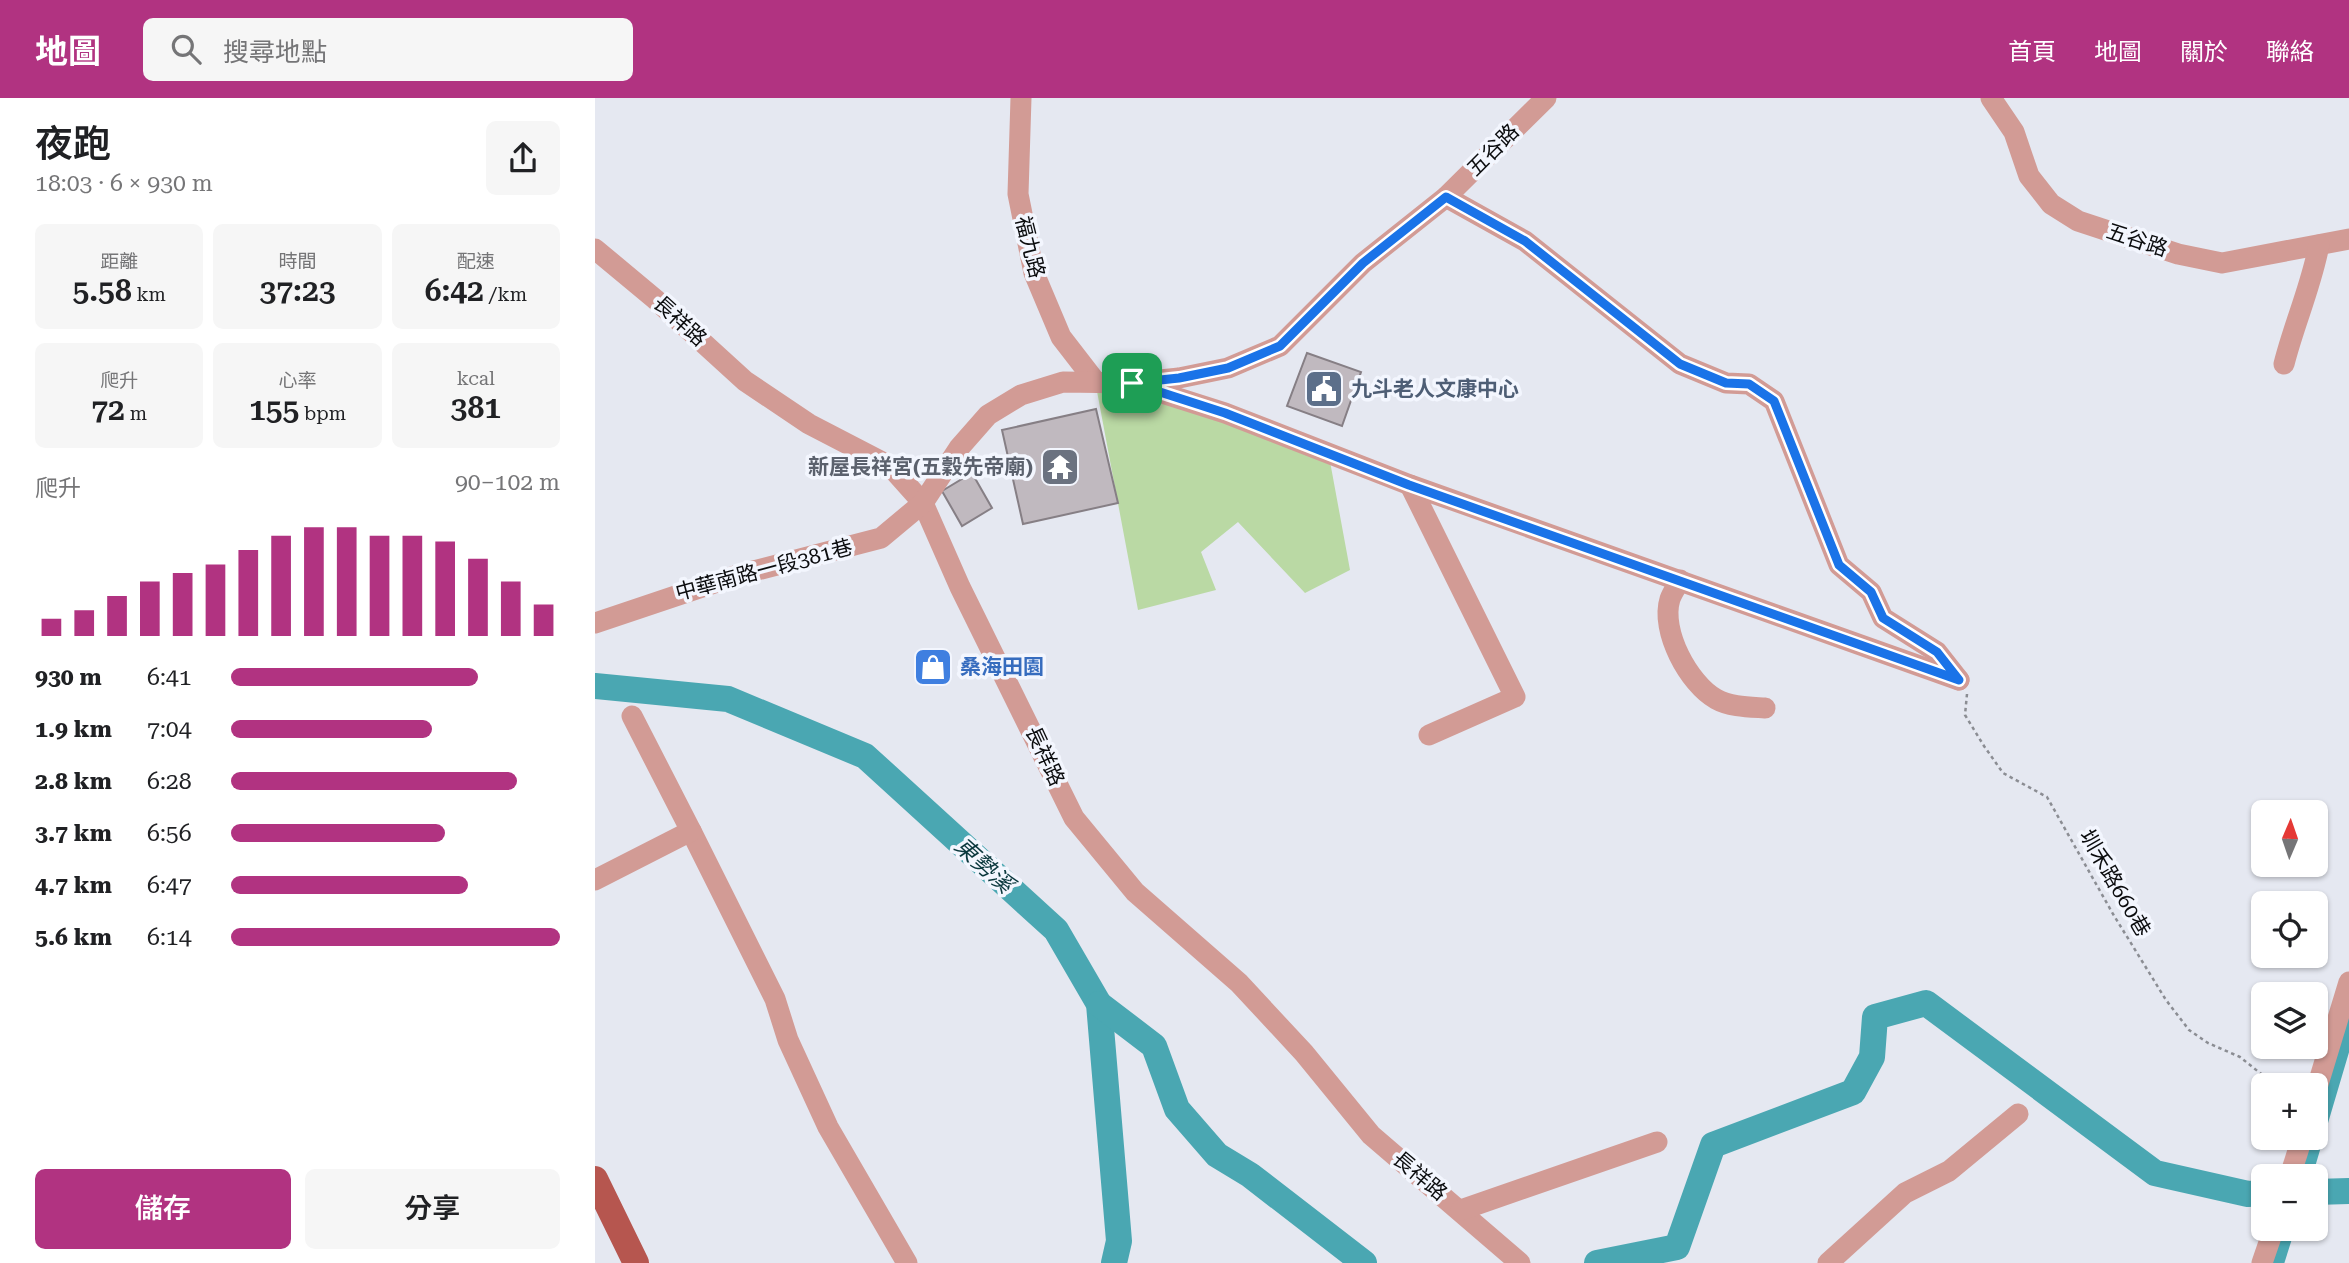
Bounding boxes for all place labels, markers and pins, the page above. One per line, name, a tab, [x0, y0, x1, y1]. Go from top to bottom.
pin	[1102, 353, 1162, 413]
public building icon: 九斗老人文康中心	[1303, 368, 1345, 410]
place label: 九斗老人文康中心	[1351, 377, 1519, 401]
temple icon: 新屋長祥宮(五穀先帝廟)	[1039, 446, 1081, 488]
place label: 新屋長祥宮(五穀先帝廟)	[808, 455, 1033, 479]
shop icon: 桑海田園	[912, 646, 954, 688]
place label: 桑海田園	[960, 655, 1044, 679]

